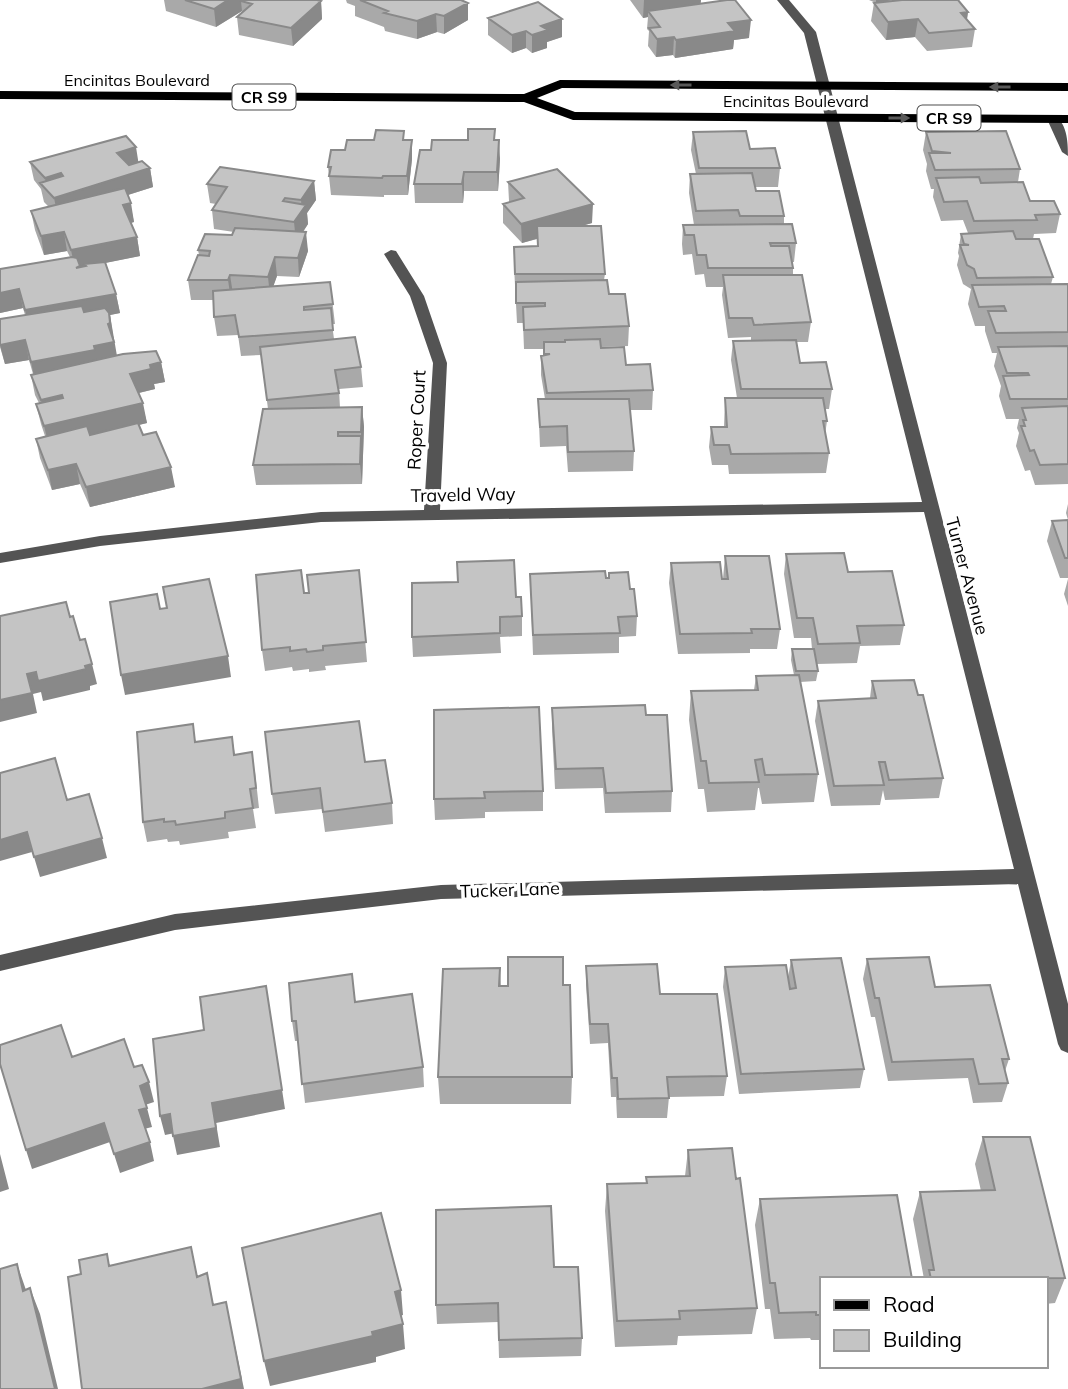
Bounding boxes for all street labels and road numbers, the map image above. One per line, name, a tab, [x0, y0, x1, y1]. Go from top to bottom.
street label: Encinitas Boulevard	[64, 70, 210, 90]
road number: CR S9	[232, 85, 296, 110]
street label: Encinitas Boulevard	[723, 91, 869, 111]
road number: CR S9	[918, 106, 981, 130]
street label: Roper Court	[402, 369, 431, 471]
street label: Traveld Way	[410, 482, 516, 507]
street label: Turner Avenue	[941, 515, 994, 637]
street label: Tucker Lane	[460, 876, 560, 903]

